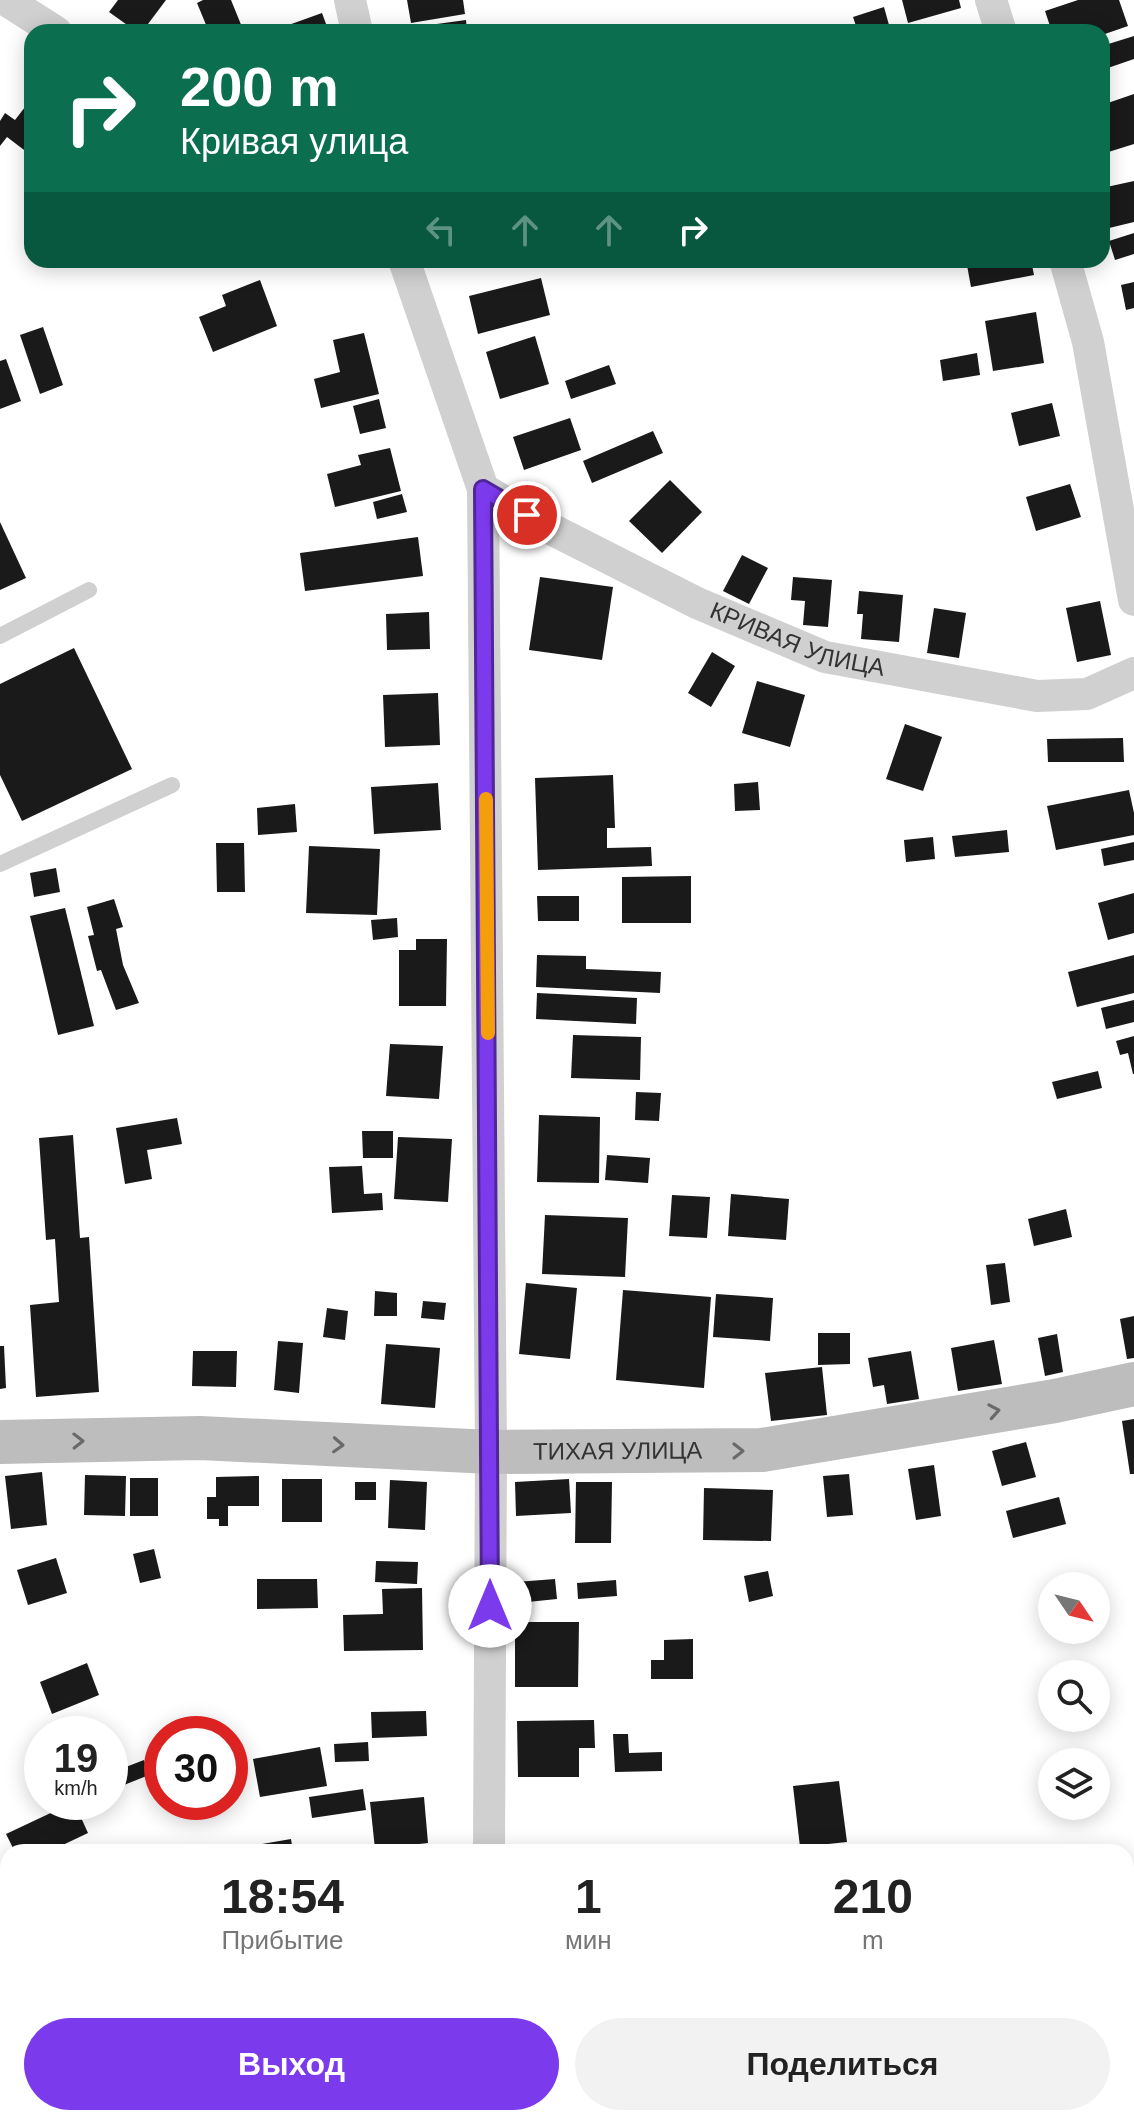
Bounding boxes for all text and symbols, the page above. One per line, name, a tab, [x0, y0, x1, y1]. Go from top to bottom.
text: 200 m	[180, 55, 339, 118]
icon: right	[48, 56, 152, 160]
text: Кривая улица	[180, 121, 408, 162]
icon: left	[419, 208, 463, 252]
icon: ahead	[503, 208, 547, 252]
icon: ahead	[587, 208, 631, 252]
icon: right	[671, 208, 715, 252]
pin	[493, 481, 561, 549]
icon: arrive	[505, 493, 549, 537]
street label: КРИВАЯ УЛИЦА	[706, 596, 887, 681]
one-way arrow	[988, 1404, 1001, 1421]
one-way arrow	[72, 1432, 85, 1449]
one-way arrow	[332, 1436, 345, 1453]
street label: ТИХАЯ УЛИЦА	[533, 1436, 702, 1465]
one-way arrow	[732, 1442, 745, 1459]
position arrow	[448, 1564, 532, 1648]
north arrow	[1038, 1572, 1110, 1644]
map controls	[1038, 1572, 1110, 1820]
button: search	[1038, 1660, 1110, 1732]
speed limit sign: 30	[144, 1716, 248, 1820]
text: 19	[54, 1736, 98, 1780]
button: layers	[1038, 1748, 1110, 1820]
text: km/h	[54, 1777, 98, 1799]
text: 18:54	[221, 1870, 344, 1923]
text: 1	[575, 1870, 602, 1923]
text: 210	[833, 1870, 913, 1923]
text: Прибытие	[221, 1925, 344, 1955]
text: мин	[565, 1925, 612, 1955]
text: m	[862, 1925, 884, 1955]
button: Выход	[24, 2018, 559, 2110]
button: Поделиться	[575, 2018, 1110, 2110]

